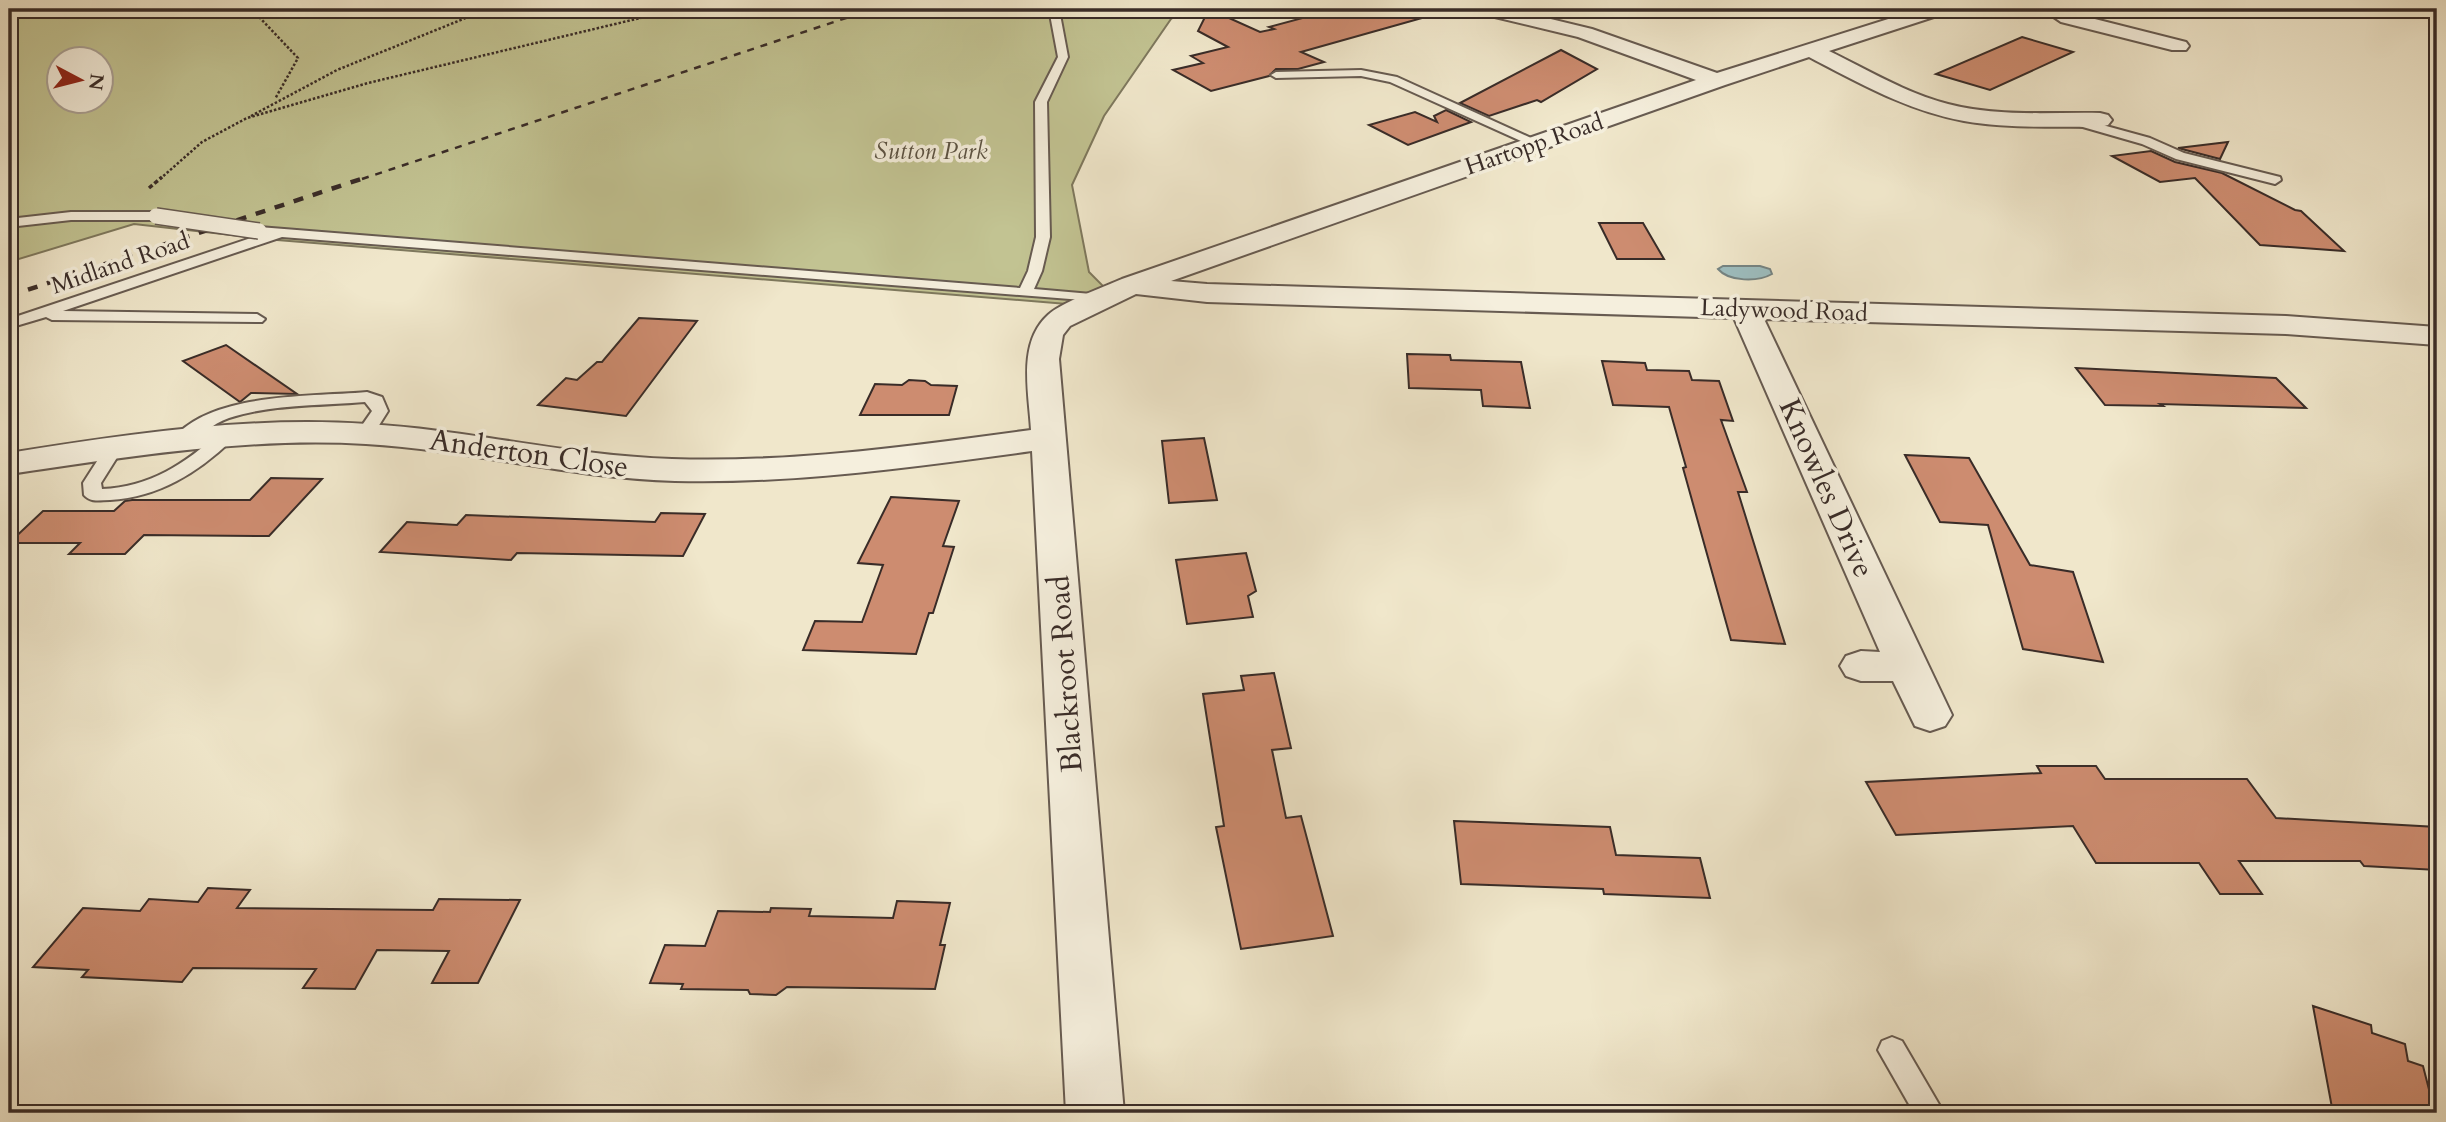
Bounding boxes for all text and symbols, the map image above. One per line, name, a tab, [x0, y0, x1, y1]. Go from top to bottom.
north arrow	[46, 46, 116, 116]
text: N	[82, 72, 110, 92]
street label: Hartopp Road	[1460, 105, 1608, 184]
park label: Sutton Park	[874, 135, 988, 168]
street label: Midland Road	[47, 224, 194, 303]
street label: Ladywood Road	[1700, 291, 1868, 330]
street label: Knowles Drive	[1769, 392, 1884, 584]
street label: Anderton Close	[427, 419, 631, 488]
street label: Blackroot Road	[1038, 574, 1093, 774]

